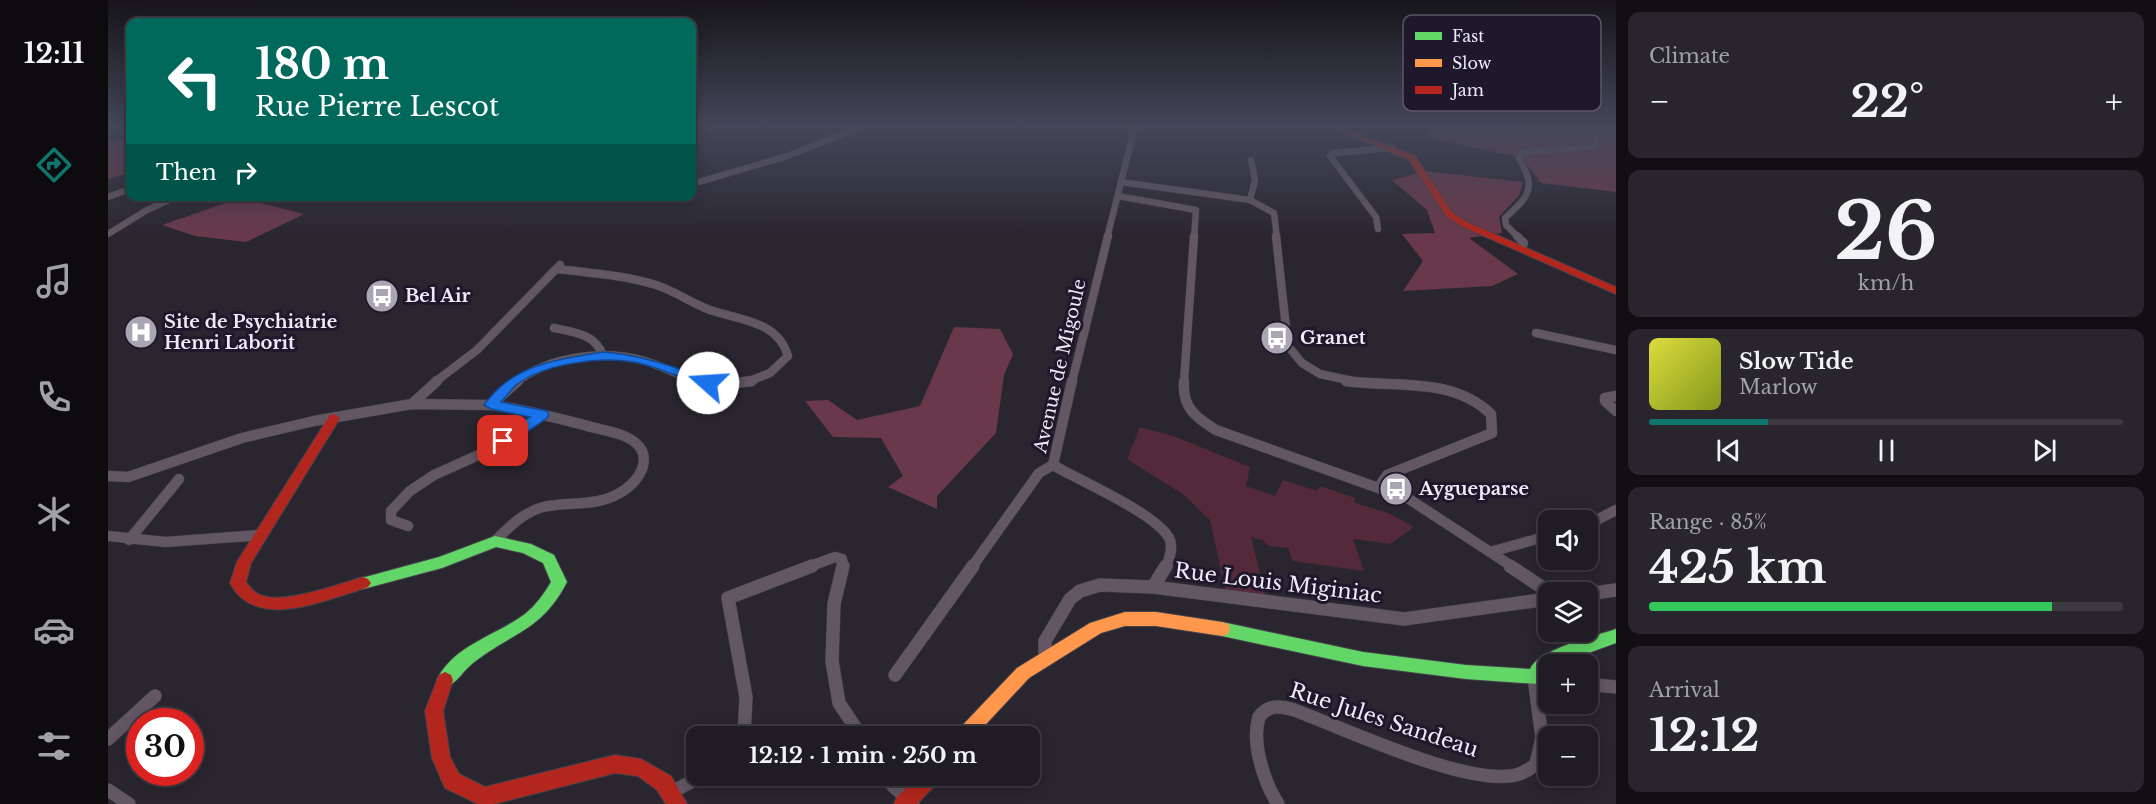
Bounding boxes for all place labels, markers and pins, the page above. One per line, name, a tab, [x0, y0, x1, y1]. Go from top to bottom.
bus stop icon: Bel Air	[364, 278, 400, 314]
place label: Bel Air	[405, 285, 470, 307]
place label: Site de Psychiatrie Henri Laborit	[164, 311, 337, 354]
hospital icon: Site de Psychiatrie Henri Laborit	[123, 314, 159, 350]
bus stop icon: Granet	[1259, 320, 1295, 356]
place label: Granet	[1300, 327, 1366, 349]
pin	[477, 415, 528, 466]
bus stop icon: Aygueparse	[1378, 471, 1414, 507]
place label: Aygueparse	[1418, 478, 1529, 500]

